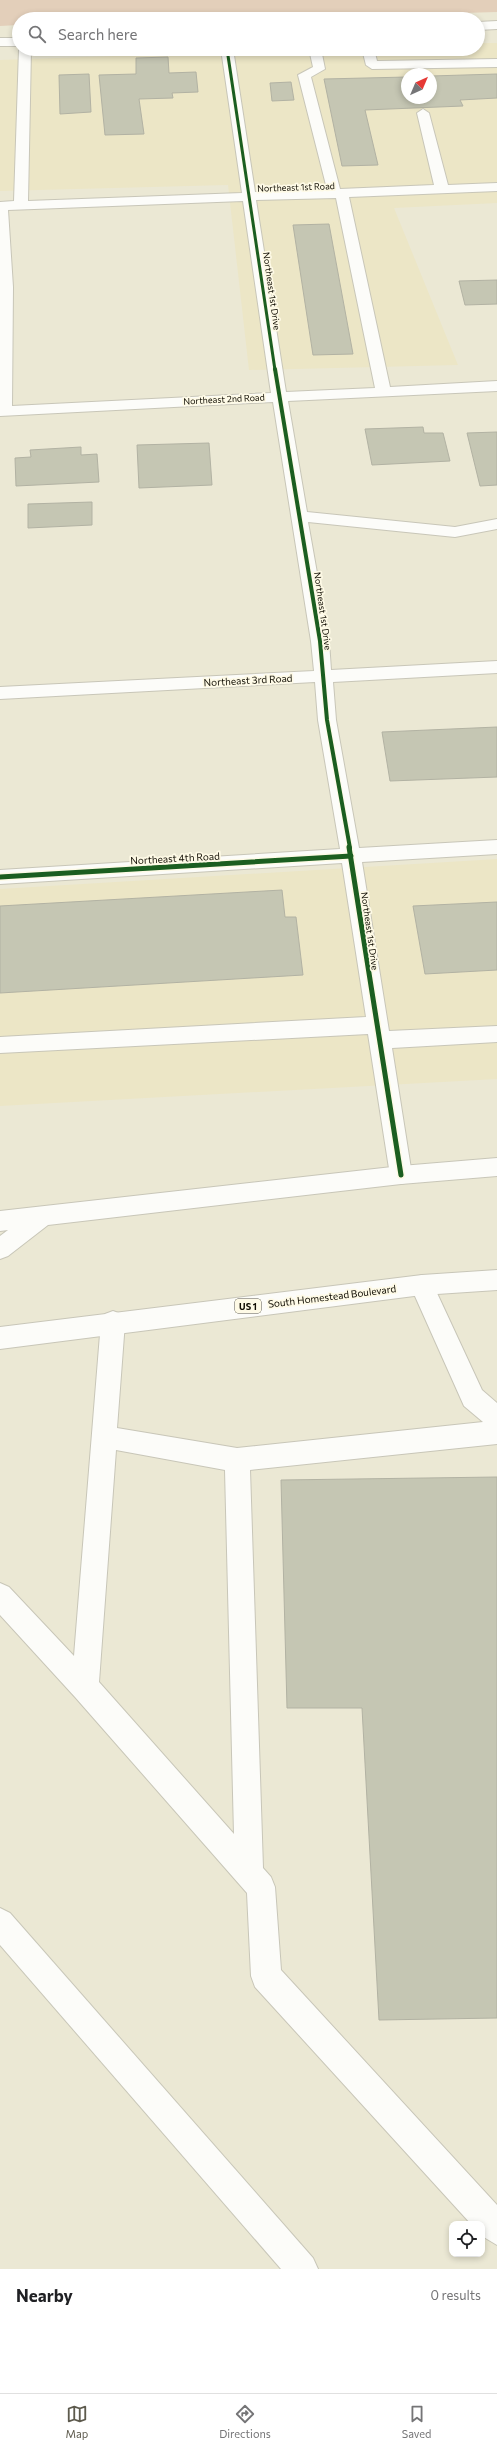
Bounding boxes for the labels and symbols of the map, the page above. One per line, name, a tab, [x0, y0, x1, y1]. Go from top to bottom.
north arrow	[401, 68, 437, 104]
street label: Northeast 1st Road	[257, 180, 335, 194]
street label: Northeast 1st Drive	[261, 251, 283, 331]
street label: Northeast 2nd Road	[183, 391, 265, 407]
street label: Northeast 1st Drive	[312, 571, 334, 651]
street label: Northeast 3rd Road	[203, 672, 293, 688]
street label: Northeast 4th Road	[130, 850, 220, 866]
street label: Northeast 1st Drive	[359, 891, 381, 971]
street label: South Homestead Boulevard	[267, 1282, 397, 1310]
road number: US 1	[235, 1299, 261, 1313]

